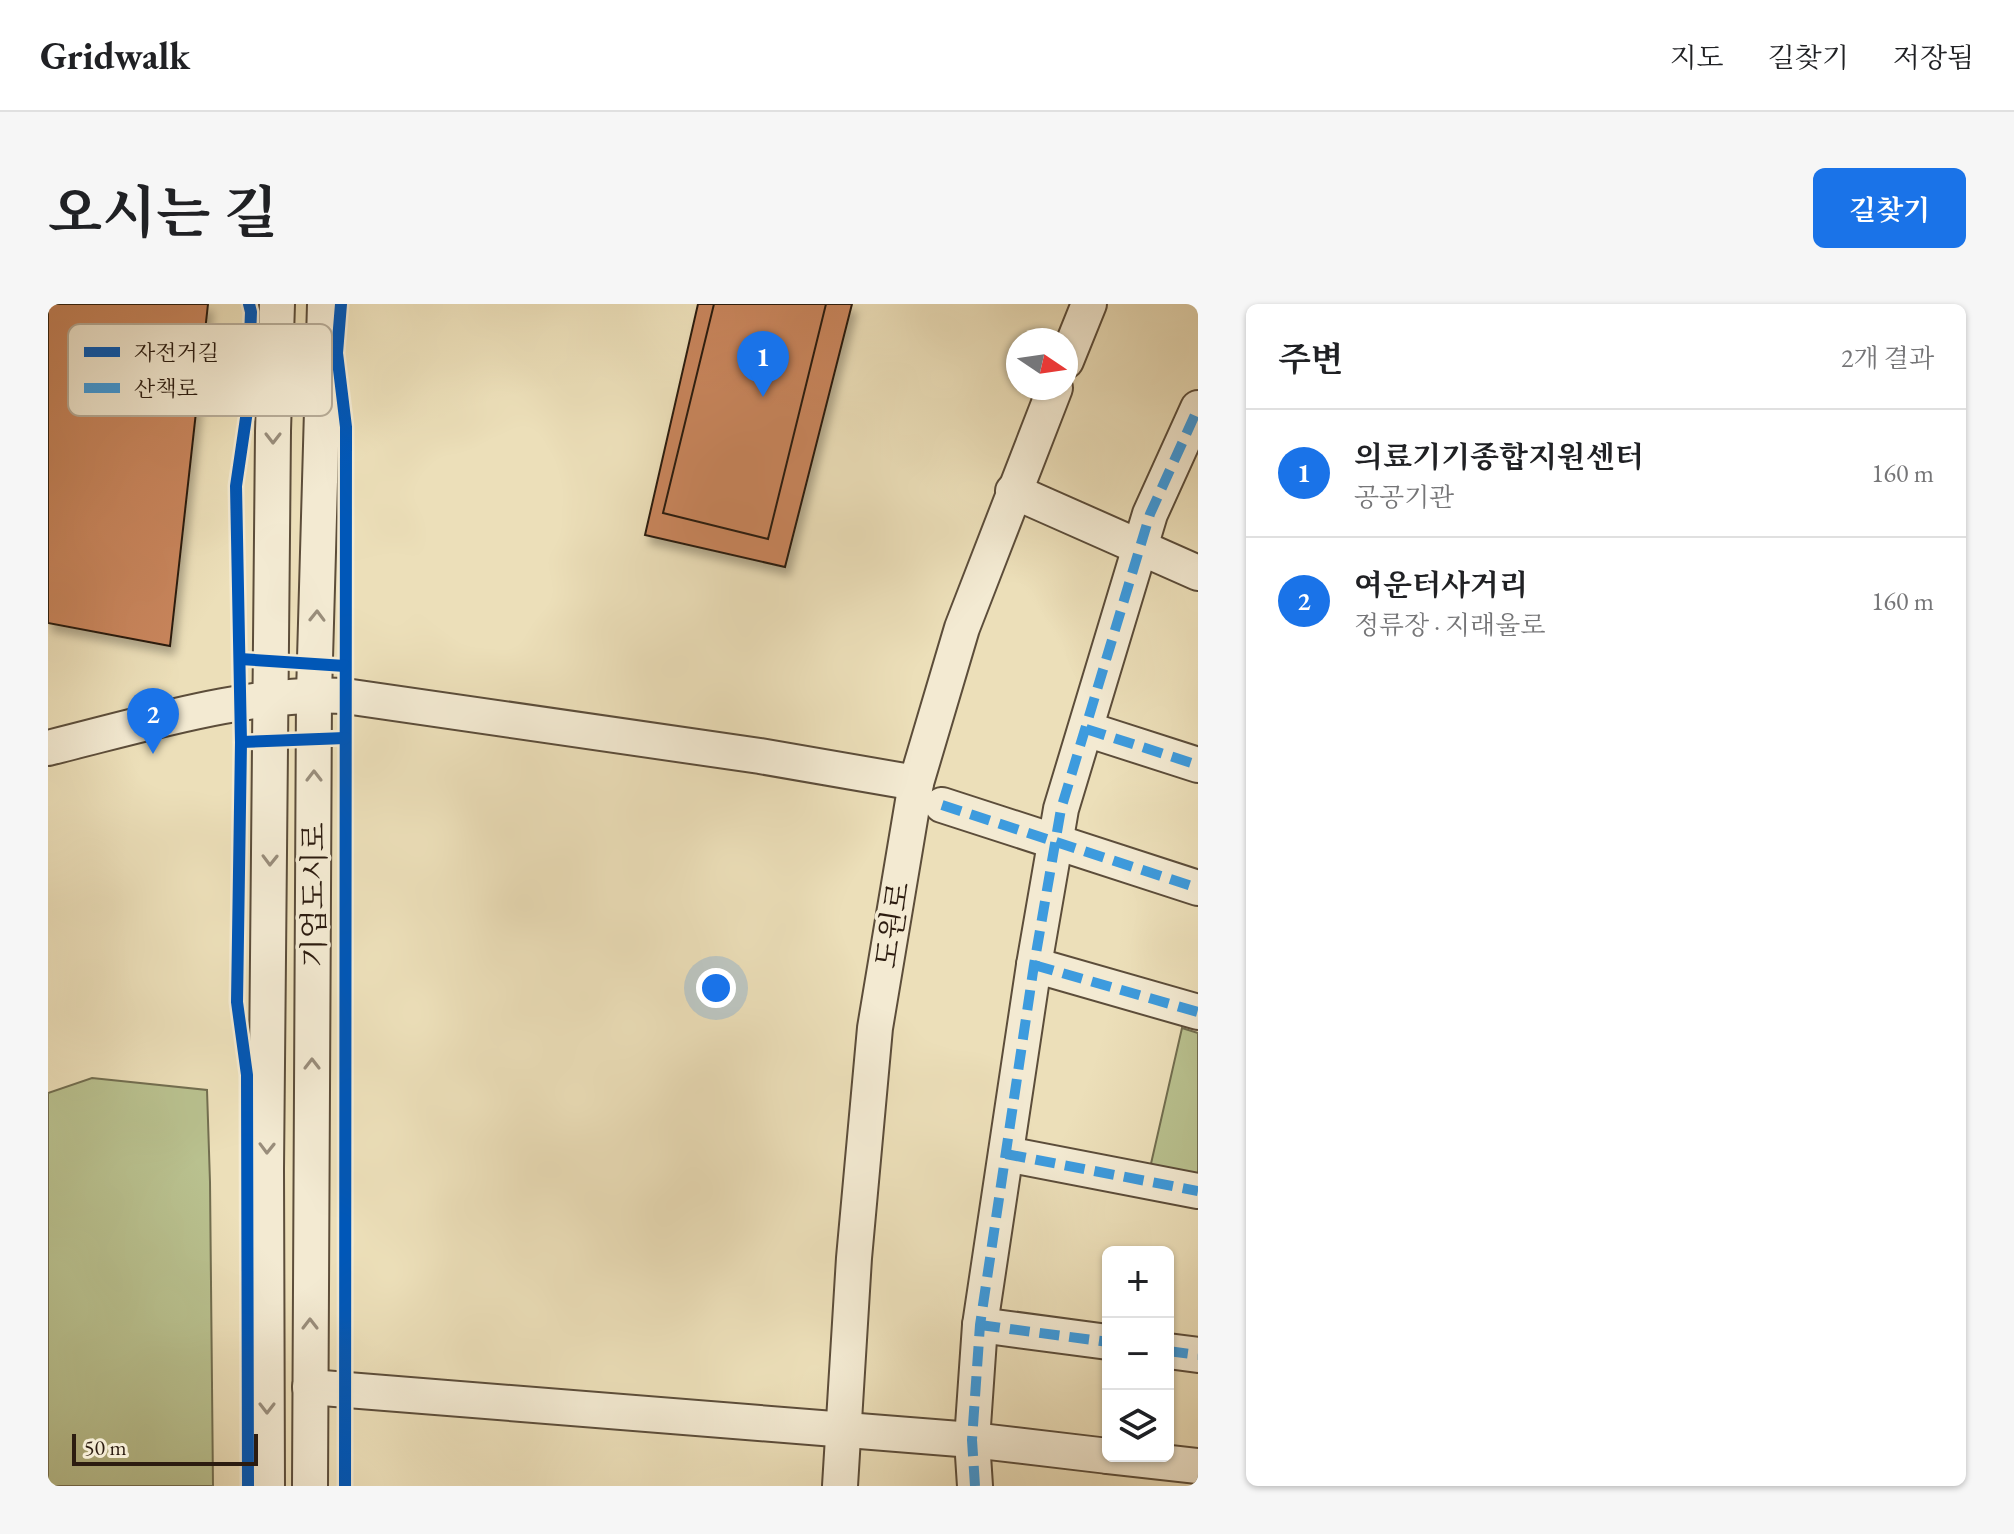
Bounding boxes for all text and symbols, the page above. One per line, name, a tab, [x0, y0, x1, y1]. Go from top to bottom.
text: Gridwalk	[40, 31, 190, 80]
text: 지도	[1670, 39, 1724, 75]
text: 길찾기	[1768, 39, 1849, 75]
text: 저장됨	[1893, 39, 1974, 75]
button: 길찾기	[1813, 168, 1966, 248]
text: 오시는 길	[48, 176, 278, 249]
legend	[68, 324, 332, 416]
north arrow	[1006, 328, 1078, 400]
pin: 1	[737, 331, 789, 397]
text: 주변	[1278, 337, 1344, 381]
text: 자전거길	[134, 338, 219, 367]
text: 2개 결과	[1841, 341, 1934, 375]
text: 산책로	[134, 374, 198, 403]
one-way arrow	[264, 432, 282, 445]
text: 의료기기종합지원센터	[1354, 437, 1644, 476]
text: 1	[1297, 456, 1311, 490]
text: 160 m	[1871, 456, 1934, 490]
text: 공공기관	[1354, 480, 1454, 514]
text: 여운터사거리	[1354, 565, 1528, 604]
text: 2	[1297, 584, 1311, 618]
text: 160 m	[1871, 584, 1934, 618]
text: 정류장 · 지래울로	[1354, 608, 1545, 642]
one-way arrow	[308, 609, 325, 622]
pin: 2	[127, 688, 179, 754]
one-way arrow	[305, 769, 323, 782]
street label: 기업도시로	[294, 823, 333, 967]
one-way arrow	[261, 854, 279, 867]
street label: 도원로	[866, 879, 918, 971]
your location	[696, 968, 736, 1008]
one-way arrow	[303, 1057, 321, 1070]
one-way arrow	[258, 1142, 275, 1155]
map controls	[1102, 1246, 1174, 1462]
button: +	[1102, 1246, 1174, 1318]
one-way arrow	[301, 1317, 319, 1330]
button: −	[1102, 1318, 1174, 1390]
button: layers	[1102, 1390, 1174, 1462]
one-way arrow	[258, 1402, 276, 1415]
scale bar	[72, 1430, 258, 1466]
text: 50 m	[84, 1433, 127, 1462]

